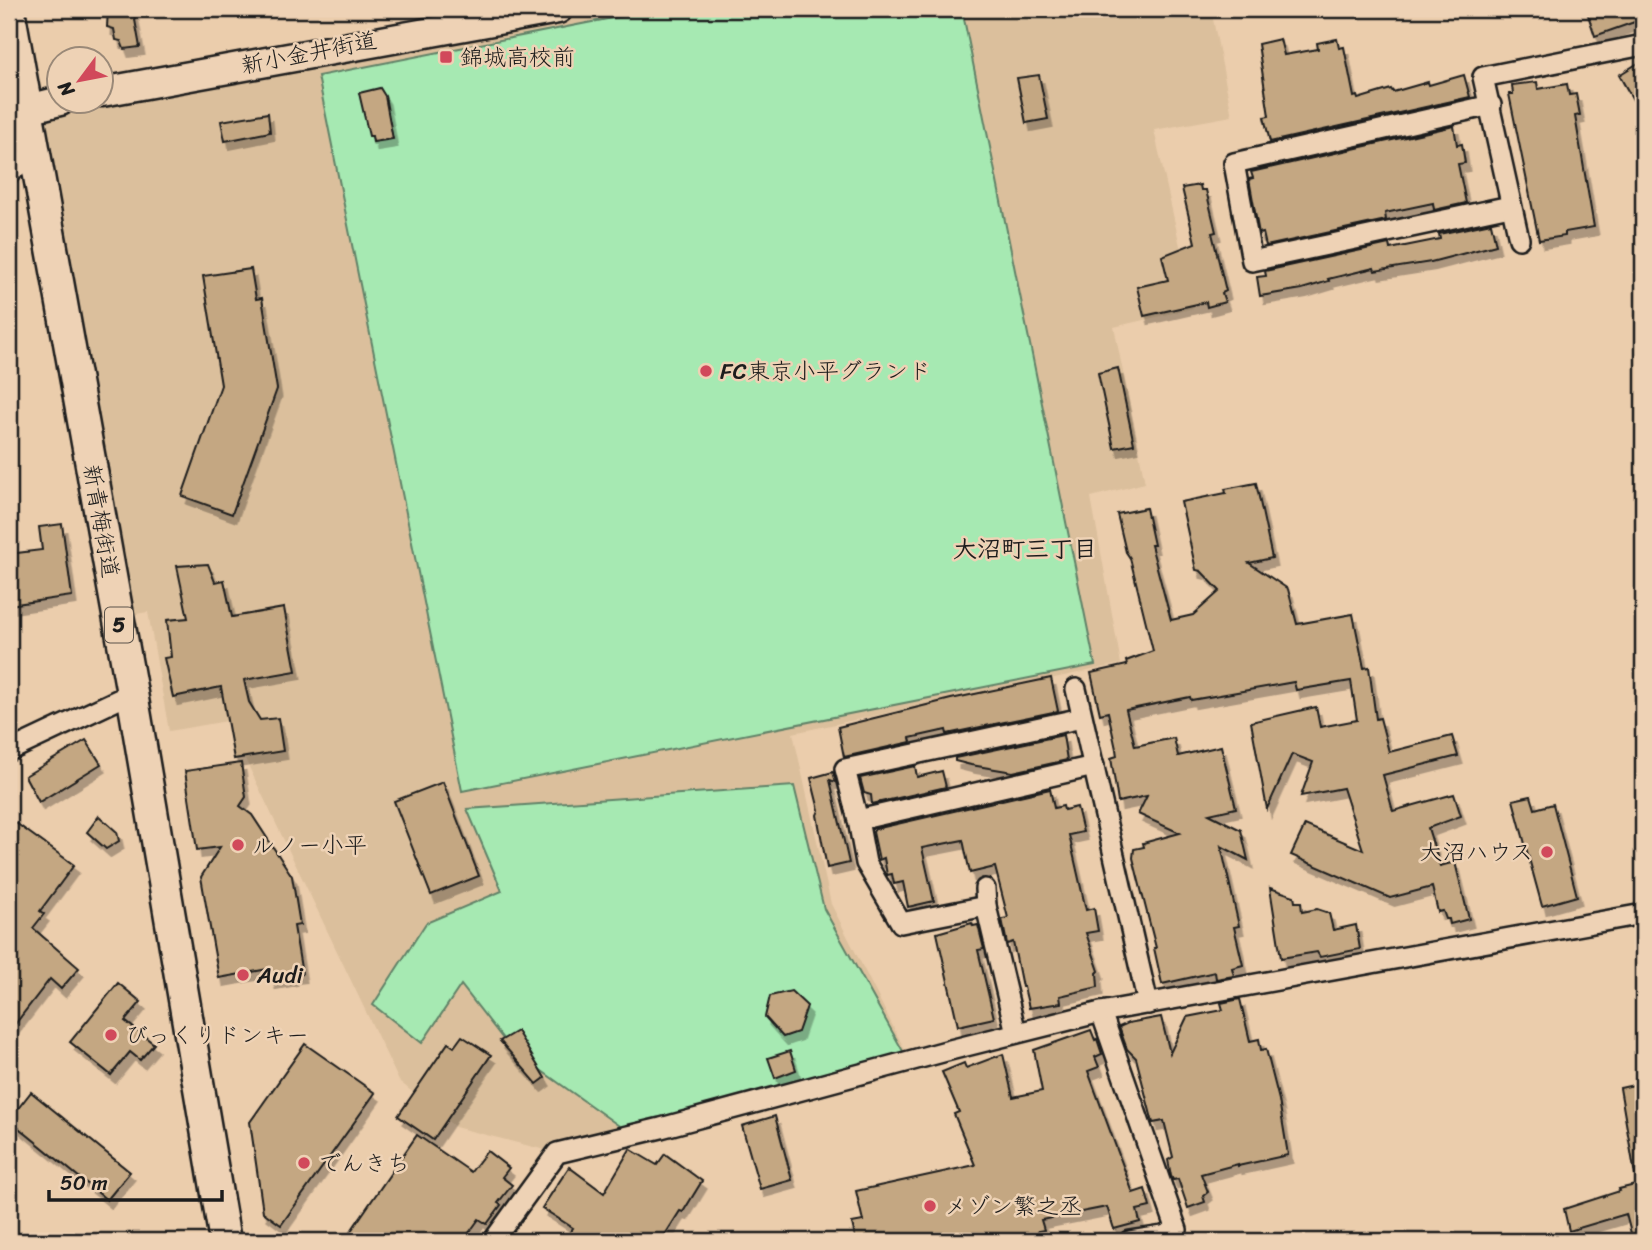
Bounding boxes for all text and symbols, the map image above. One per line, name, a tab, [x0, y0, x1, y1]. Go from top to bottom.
street label: 新小金井街道	[237, 20, 381, 86]
place label: 錦城高校前	[460, 37, 575, 78]
north arrow	[46, 46, 116, 116]
marker: 錦城高校前	[438, 49, 454, 65]
text: N	[48, 74, 84, 104]
place label: FC東京小平グランド	[720, 351, 931, 392]
marker: FC東京小平グランド	[698, 363, 714, 379]
street label: 新青梅街道	[71, 461, 131, 581]
district label: 大沼町三丁目	[953, 528, 1097, 570]
road number: 5	[105, 608, 133, 642]
place label: ルノー小平	[252, 825, 367, 866]
place label: 大沼ハウス	[1419, 832, 1533, 873]
marker: ルノー小平	[230, 837, 246, 853]
marker: 大沼ハウス	[1539, 844, 1555, 860]
place label: Audi	[256, 955, 304, 996]
marker: Audi	[235, 967, 251, 983]
place label: びっくりドンキー	[125, 1015, 309, 1056]
marker: びっくりドンキー	[103, 1027, 119, 1043]
place label: でんきち	[318, 1143, 410, 1184]
marker: でんきち	[296, 1155, 312, 1171]
scale bar	[49, 1159, 222, 1203]
text: 50 m	[60, 1164, 108, 1202]
place label: メゾン繁之丞	[944, 1186, 1082, 1227]
marker: メゾン繁之丞	[922, 1198, 938, 1214]

